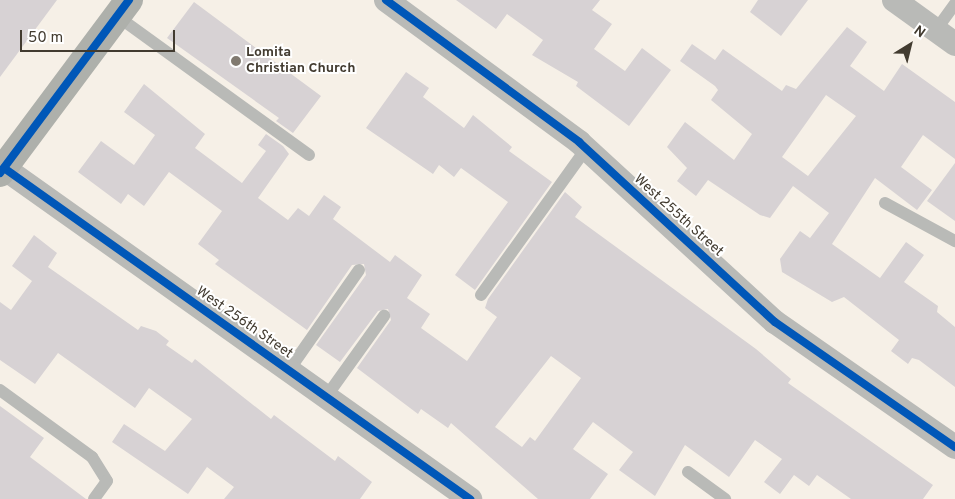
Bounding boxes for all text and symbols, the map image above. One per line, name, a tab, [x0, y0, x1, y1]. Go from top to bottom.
scale bar	[22, 20, 178, 52]
north arrow	[885, 20, 935, 70]
text: N	[910, 23, 928, 42]
text: 50 m	[28, 29, 63, 48]
place label: Lomita Christian Church	[246, 45, 355, 78]
marker: Lomita Christian Church	[230, 55, 242, 67]
street label: West 255th Street	[630, 171, 726, 261]
street label: West 256th Street	[192, 283, 296, 363]

